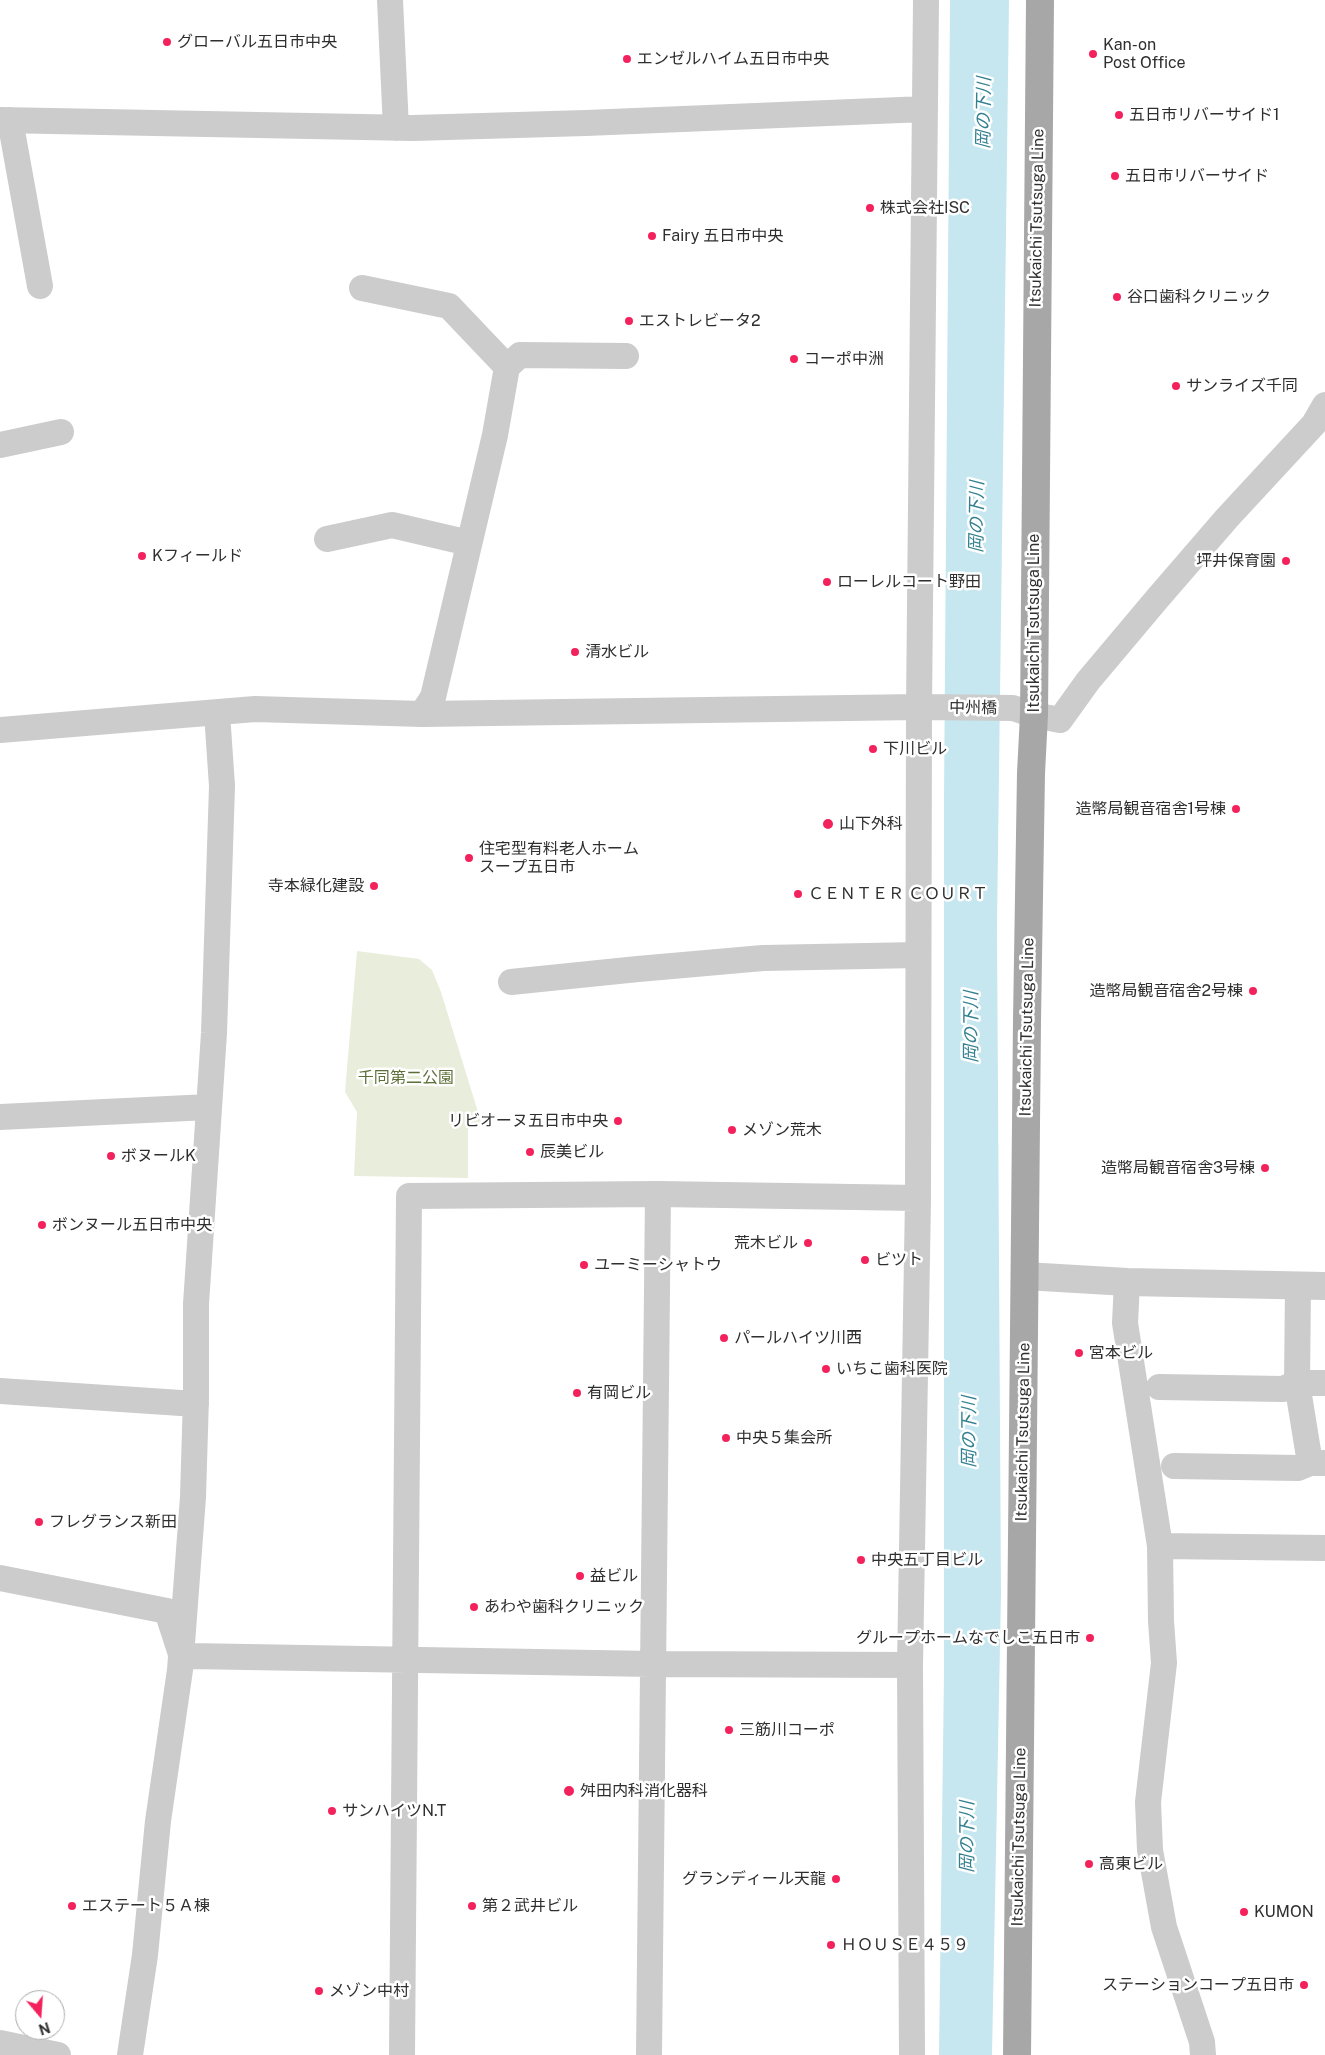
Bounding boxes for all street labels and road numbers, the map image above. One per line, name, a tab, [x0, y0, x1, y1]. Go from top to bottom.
street label: Itsukaichi Tsutsuga Line	[1026, 128, 1048, 308]
street label: Itsukaichi Tsutsuga Line	[1024, 534, 1044, 712]
street label: 中州橋	[949, 698, 997, 718]
street label: Itsukaichi Tsutsuga Line	[1016, 937, 1038, 1117]
street label: Itsukaichi Tsutsuga Line	[1012, 1342, 1034, 1522]
street label: Itsukaichi Tsutsuga Line	[1008, 1747, 1030, 1927]

